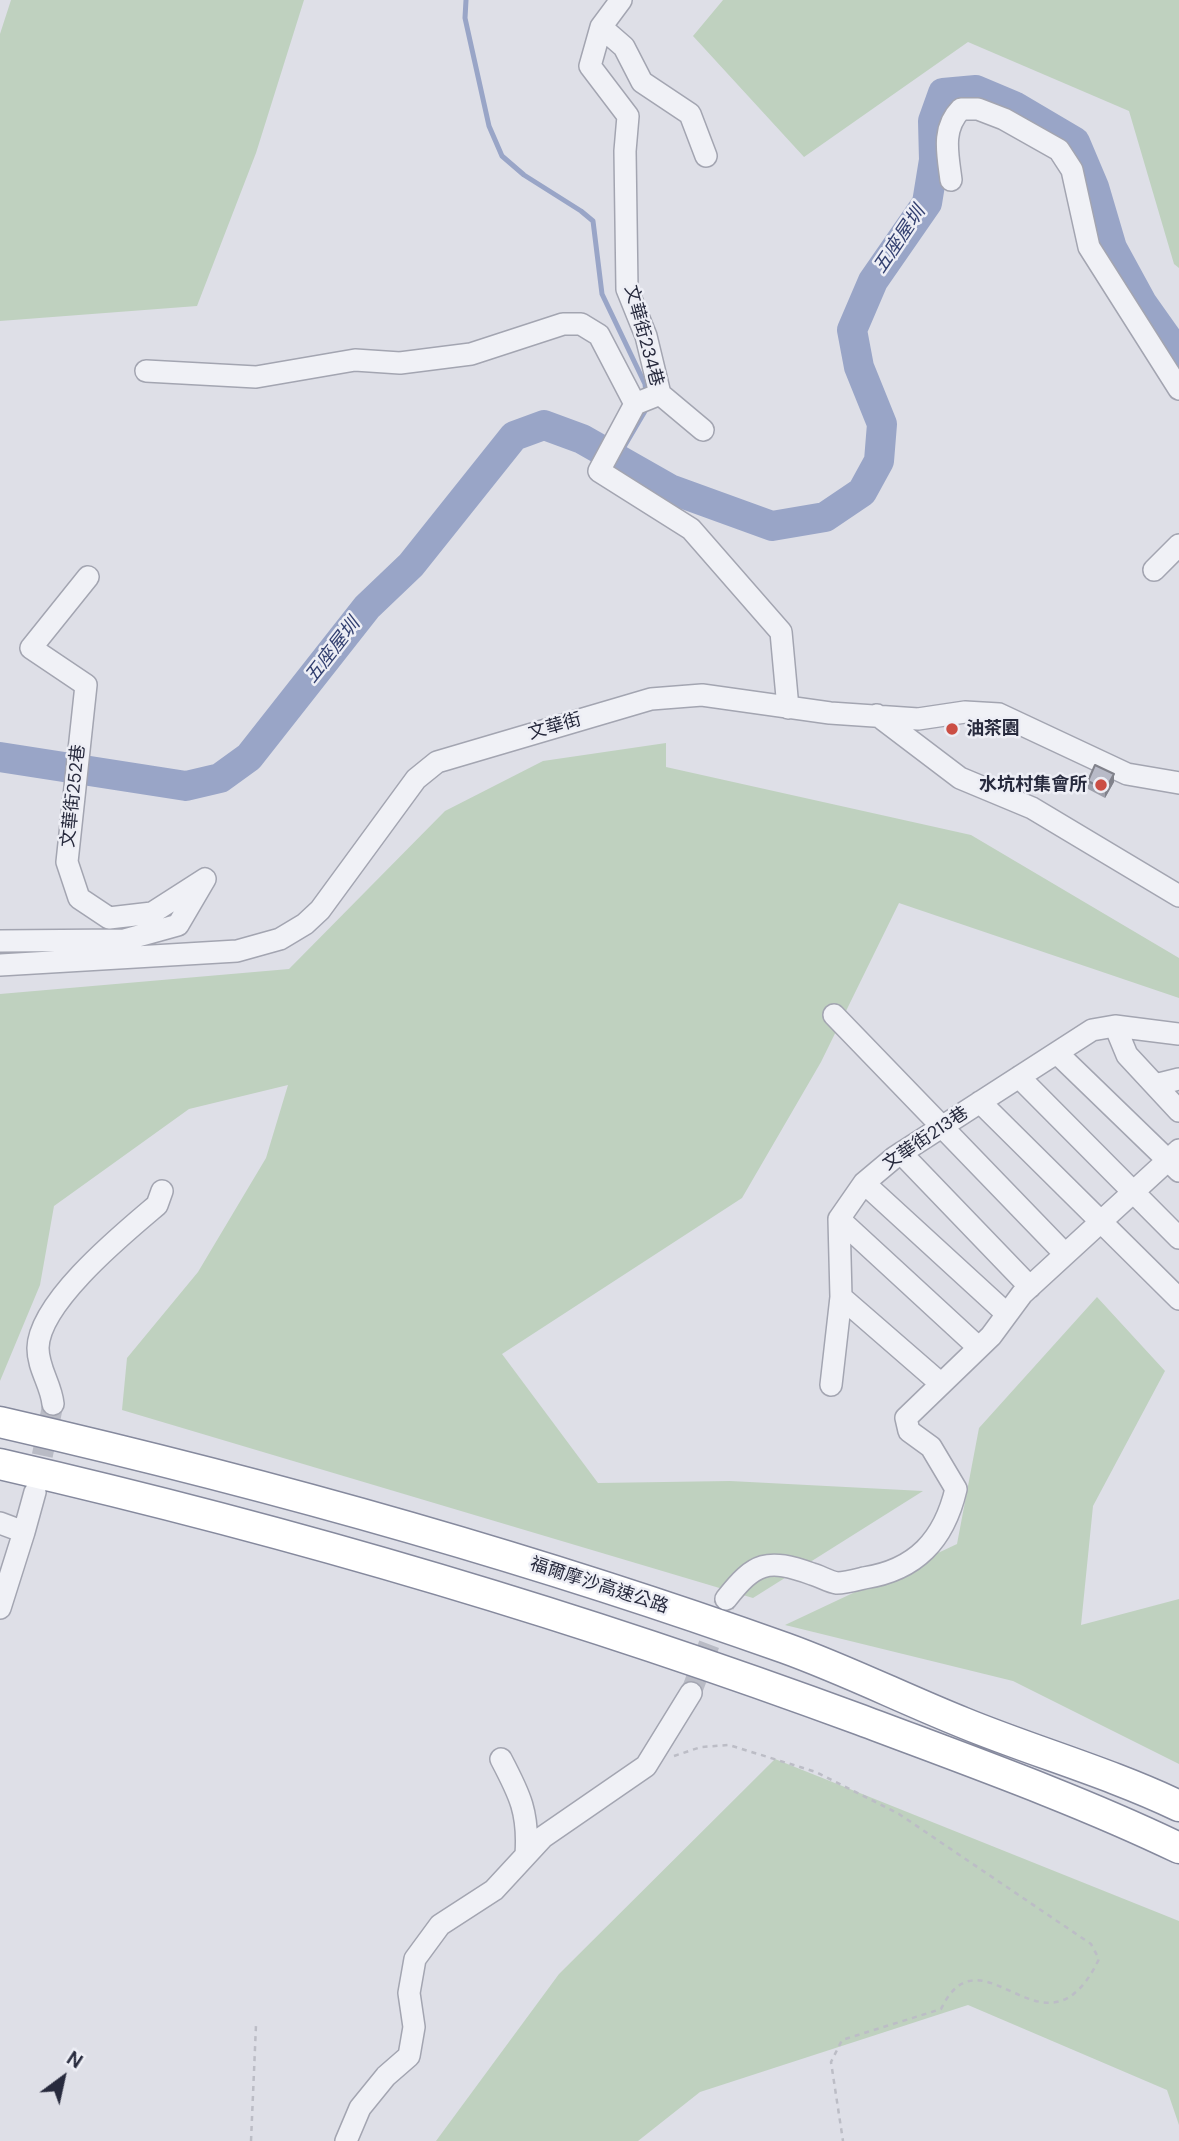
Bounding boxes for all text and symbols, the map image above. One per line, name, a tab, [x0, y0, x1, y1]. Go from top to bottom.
water label: 五座屋圳	[869, 202, 931, 278]
street label: 文華街234巷	[619, 283, 667, 389]
water label: 五座屋圳	[301, 614, 365, 688]
street label: 文華街	[526, 709, 584, 745]
place label: 油茶園	[966, 718, 1020, 740]
marker: 油茶園	[944, 721, 960, 737]
street label: 文華街252巷	[58, 743, 90, 849]
place label: 水坑村集會所	[979, 774, 1087, 796]
marker: 水坑村集會所	[1093, 777, 1109, 793]
street label: 文華街213巷	[879, 1102, 973, 1176]
street label: 福爾摩沙高速公路	[527, 1553, 671, 1619]
north arrow	[28, 2043, 98, 2113]
text: N	[62, 2046, 87, 2074]

